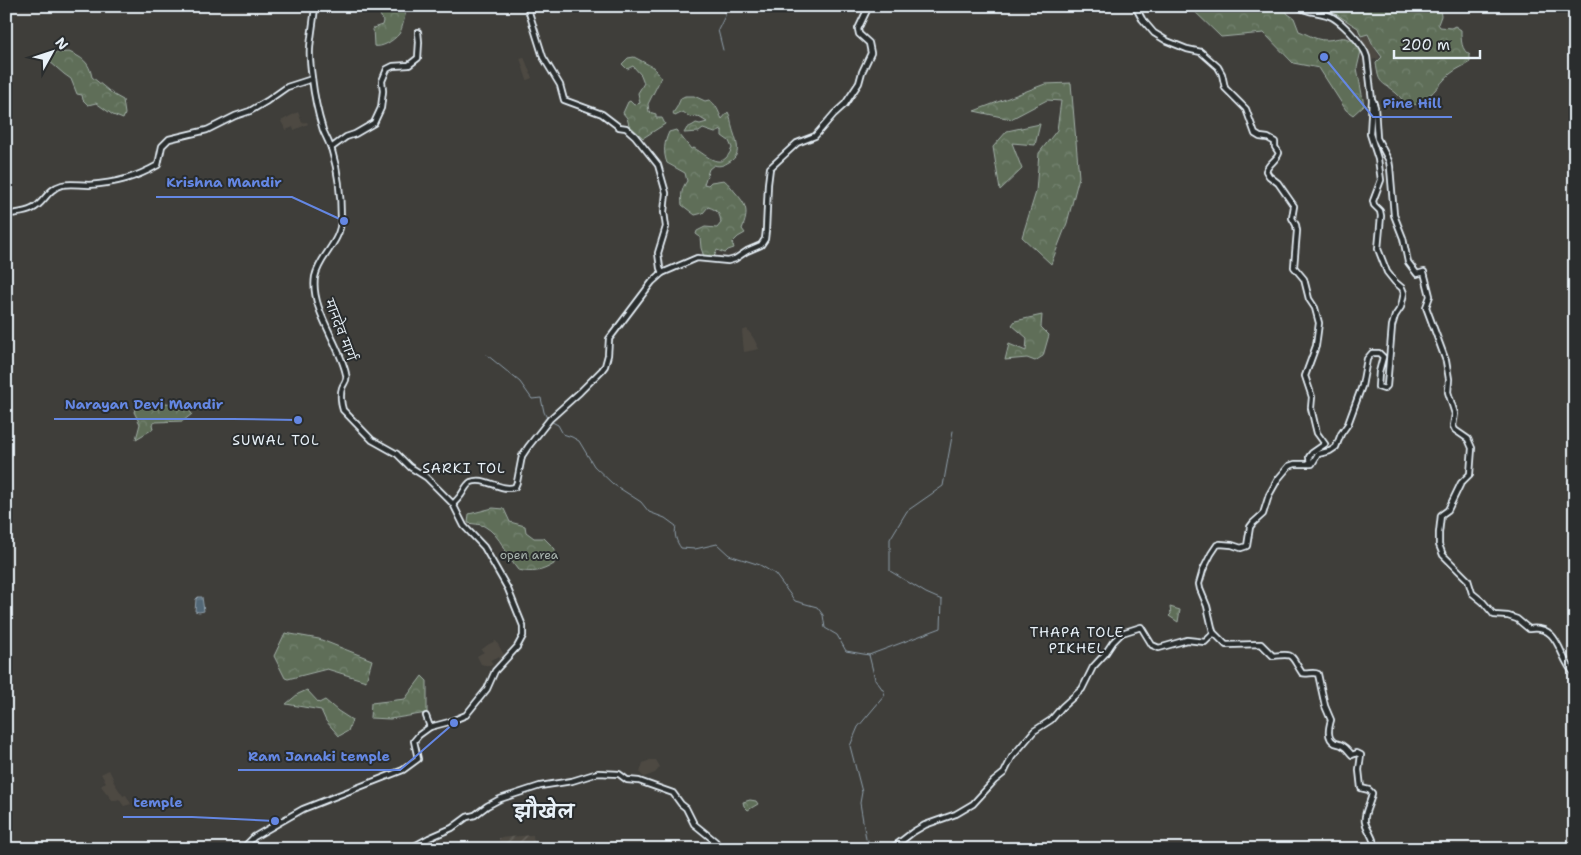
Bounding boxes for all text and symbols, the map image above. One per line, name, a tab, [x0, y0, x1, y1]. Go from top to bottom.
north arrow	[28, 28, 78, 78]
scale bar	[1394, 28, 1480, 60]
text: N	[51, 34, 72, 54]
text: 200 m	[1401, 35, 1450, 55]
callout: Pine Hill	[1373, 88, 1452, 117]
text: Pine Hill	[1382, 94, 1442, 112]
callout: Krishna Mandir	[156, 168, 292, 197]
text: Krishna Mandir	[166, 173, 282, 191]
street label: मानदेव मार्ग	[320, 295, 362, 364]
callout: Narayan Devi Mandir	[54, 390, 233, 419]
text: Narayan Devi Mandir	[65, 395, 224, 413]
district label: SUWAL TOL	[232, 431, 320, 449]
district label: SARKI TOL	[422, 459, 506, 477]
park label: open area	[500, 547, 559, 563]
district label: THAPA TOLE PIKHEL	[1030, 623, 1124, 657]
callout: Ram Janaki temple	[238, 741, 400, 770]
text: Ram Janaki temple	[248, 747, 390, 765]
callout: temple	[123, 788, 192, 817]
text: temple	[133, 793, 183, 811]
district label: झौखेल	[512, 795, 576, 824]

